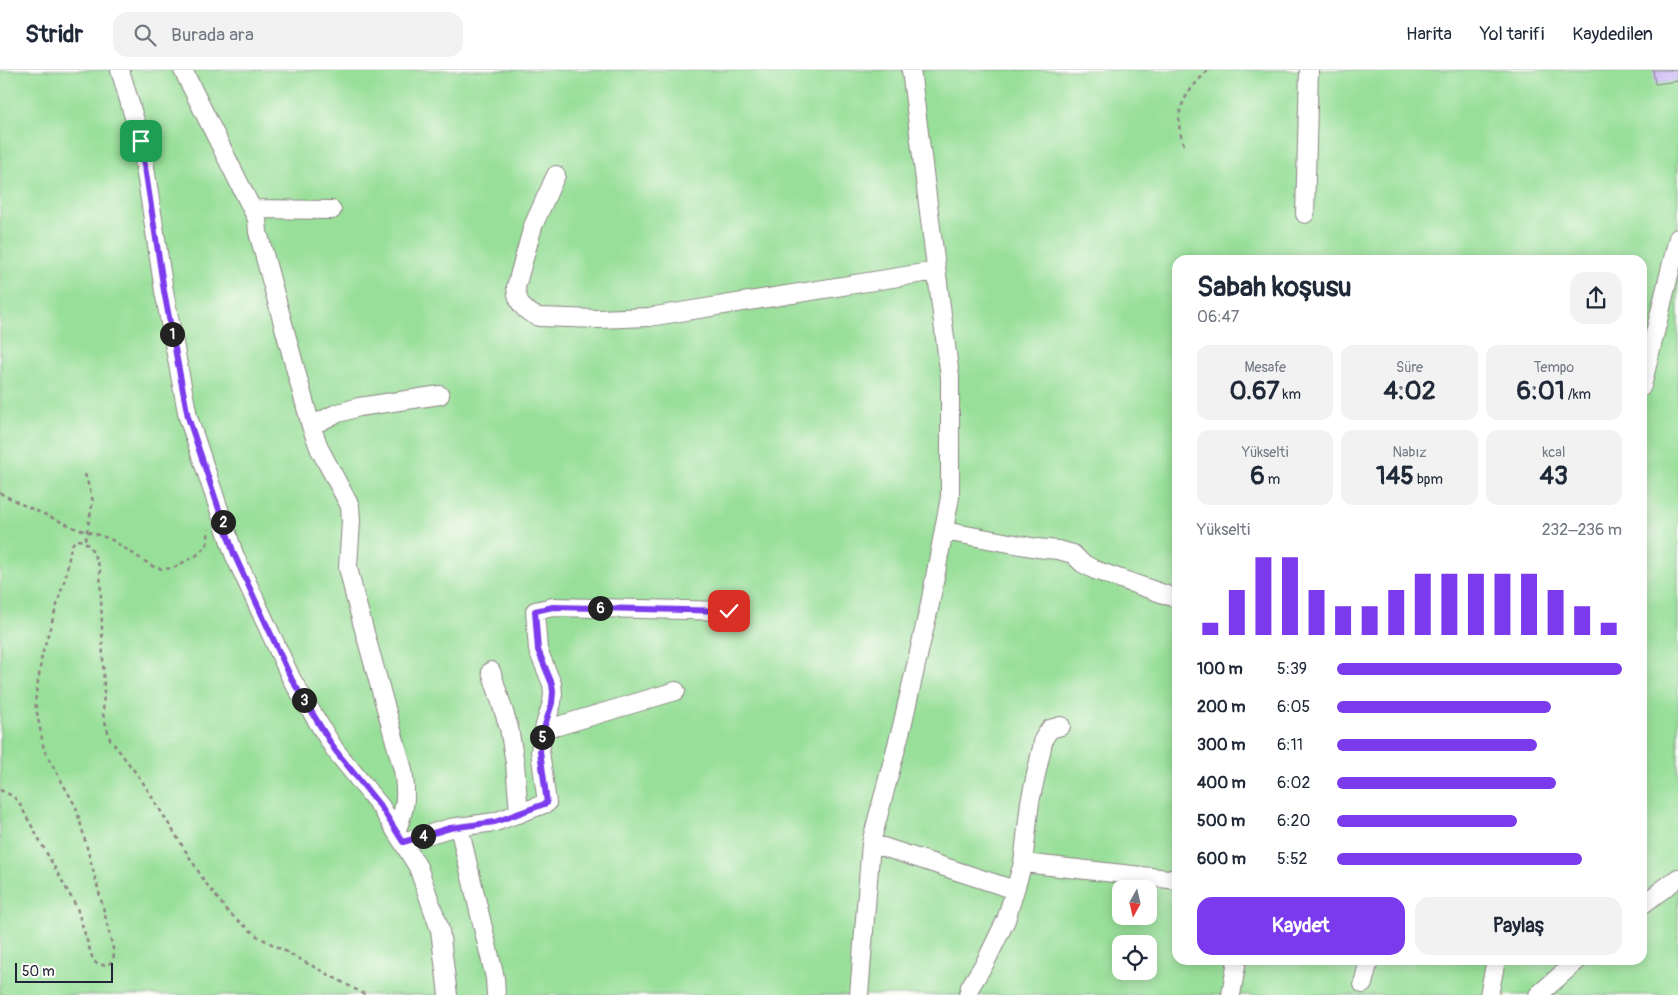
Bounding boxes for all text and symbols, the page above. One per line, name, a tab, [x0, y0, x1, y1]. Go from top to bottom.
search box	[113, 12, 463, 57]
text: Stridr	[25, 20, 83, 49]
icon: search	[131, 21, 159, 49]
text: Burada ara	[171, 23, 254, 47]
text: Harita	[1406, 23, 1452, 46]
text: Yol tarifi	[1480, 23, 1544, 46]
text: Kaydedilen	[1572, 23, 1653, 46]
pin	[120, 120, 162, 162]
icon: arrive	[127, 127, 155, 155]
text: Sabah koşusu	[1197, 270, 1352, 305]
button: share	[1570, 272, 1622, 324]
text: 06:47	[1197, 307, 1239, 327]
pin: 1	[160, 322, 184, 346]
text: 1	[170, 326, 175, 343]
text: Mesafe	[1244, 359, 1286, 376]
text: Süre	[1396, 359, 1423, 376]
text: Tempo	[1534, 359, 1574, 376]
text: 0.67	[1229, 376, 1280, 407]
text: 4:02	[1383, 376, 1436, 407]
text: 6:01	[1517, 376, 1565, 407]
text: km	[1280, 386, 1301, 403]
text: /km	[1565, 386, 1591, 403]
text: Yükselti	[1242, 444, 1288, 461]
text: Nabız	[1393, 444, 1426, 461]
text: kcal	[1542, 444, 1565, 461]
text: 6	[1250, 461, 1265, 492]
text: 145	[1376, 461, 1414, 492]
text: 43	[1540, 461, 1568, 492]
text: m	[1265, 471, 1280, 488]
text: bpm	[1414, 471, 1443, 488]
pin: 2	[210, 510, 236, 534]
text: 2	[220, 514, 227, 531]
text: Yükselti	[1197, 520, 1250, 540]
text: 232–236 m	[1542, 520, 1622, 540]
pin	[708, 590, 750, 632]
pin: 6	[588, 596, 612, 620]
icon: check	[715, 597, 743, 625]
text: 6	[596, 600, 605, 617]
text: 100 m	[1197, 659, 1243, 679]
text: 5:39	[1277, 659, 1307, 679]
pin: 3	[292, 688, 316, 712]
text: 3	[301, 692, 308, 709]
text: 200 m	[1197, 697, 1245, 717]
text: 6:05	[1277, 697, 1310, 717]
pin: 5	[530, 724, 554, 750]
text: 5	[539, 729, 546, 746]
text: 300 m	[1197, 735, 1245, 755]
text: 6:11	[1277, 735, 1303, 755]
text: 400 m	[1197, 773, 1246, 793]
text: 6:02	[1277, 773, 1310, 793]
text: 500 m	[1197, 811, 1245, 831]
text: 6:20	[1277, 811, 1310, 831]
pin: 4	[410, 824, 436, 848]
text: 4	[419, 828, 428, 845]
text: 600 m	[1197, 849, 1246, 869]
text: 5:52	[1277, 849, 1308, 869]
north arrow	[1112, 880, 1158, 925]
map controls	[1112, 880, 1157, 980]
button: Kaydet	[1197, 897, 1405, 955]
button: Paylaş	[1415, 897, 1622, 955]
button: locate	[1112, 935, 1157, 980]
scale bar	[15, 960, 112, 983]
text: 50 m	[22, 963, 55, 980]

